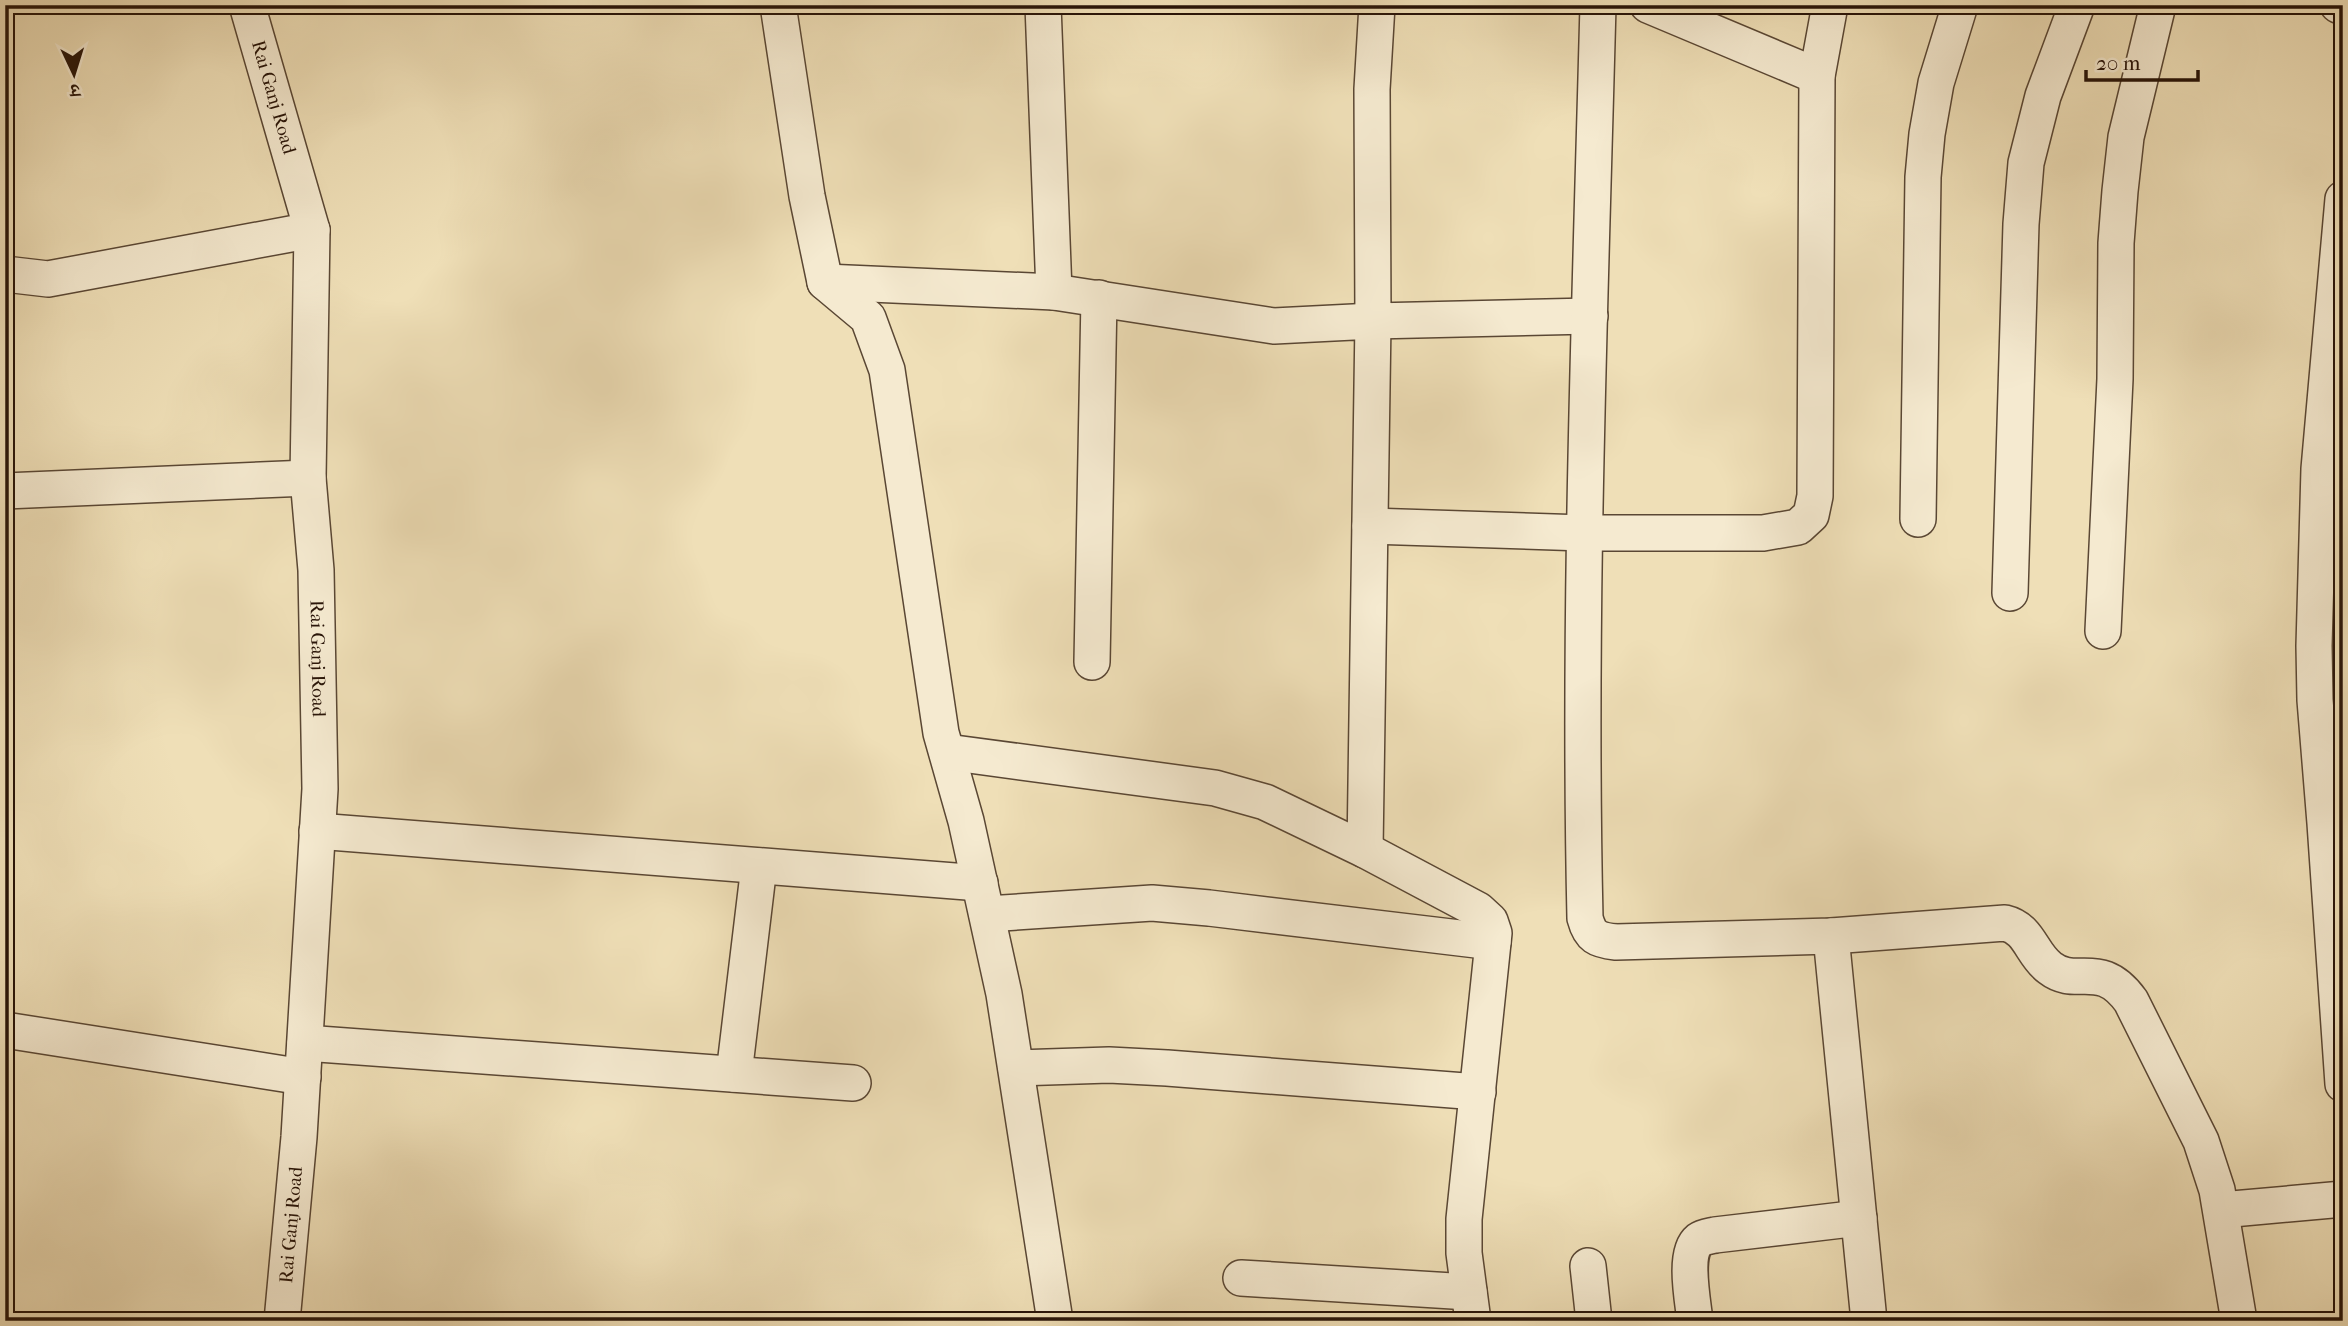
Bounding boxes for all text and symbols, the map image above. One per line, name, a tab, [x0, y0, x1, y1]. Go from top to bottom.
north arrow	[38, 38, 108, 108]
street label: Rai Ganj Road	[247, 38, 301, 157]
scale bar	[2086, 38, 2198, 82]
text: 20 m	[2096, 51, 2141, 75]
text: उ	[68, 79, 83, 101]
street label: Rai Ganj Road	[306, 600, 330, 718]
street label: Rai Ganj Road	[275, 1165, 307, 1284]

